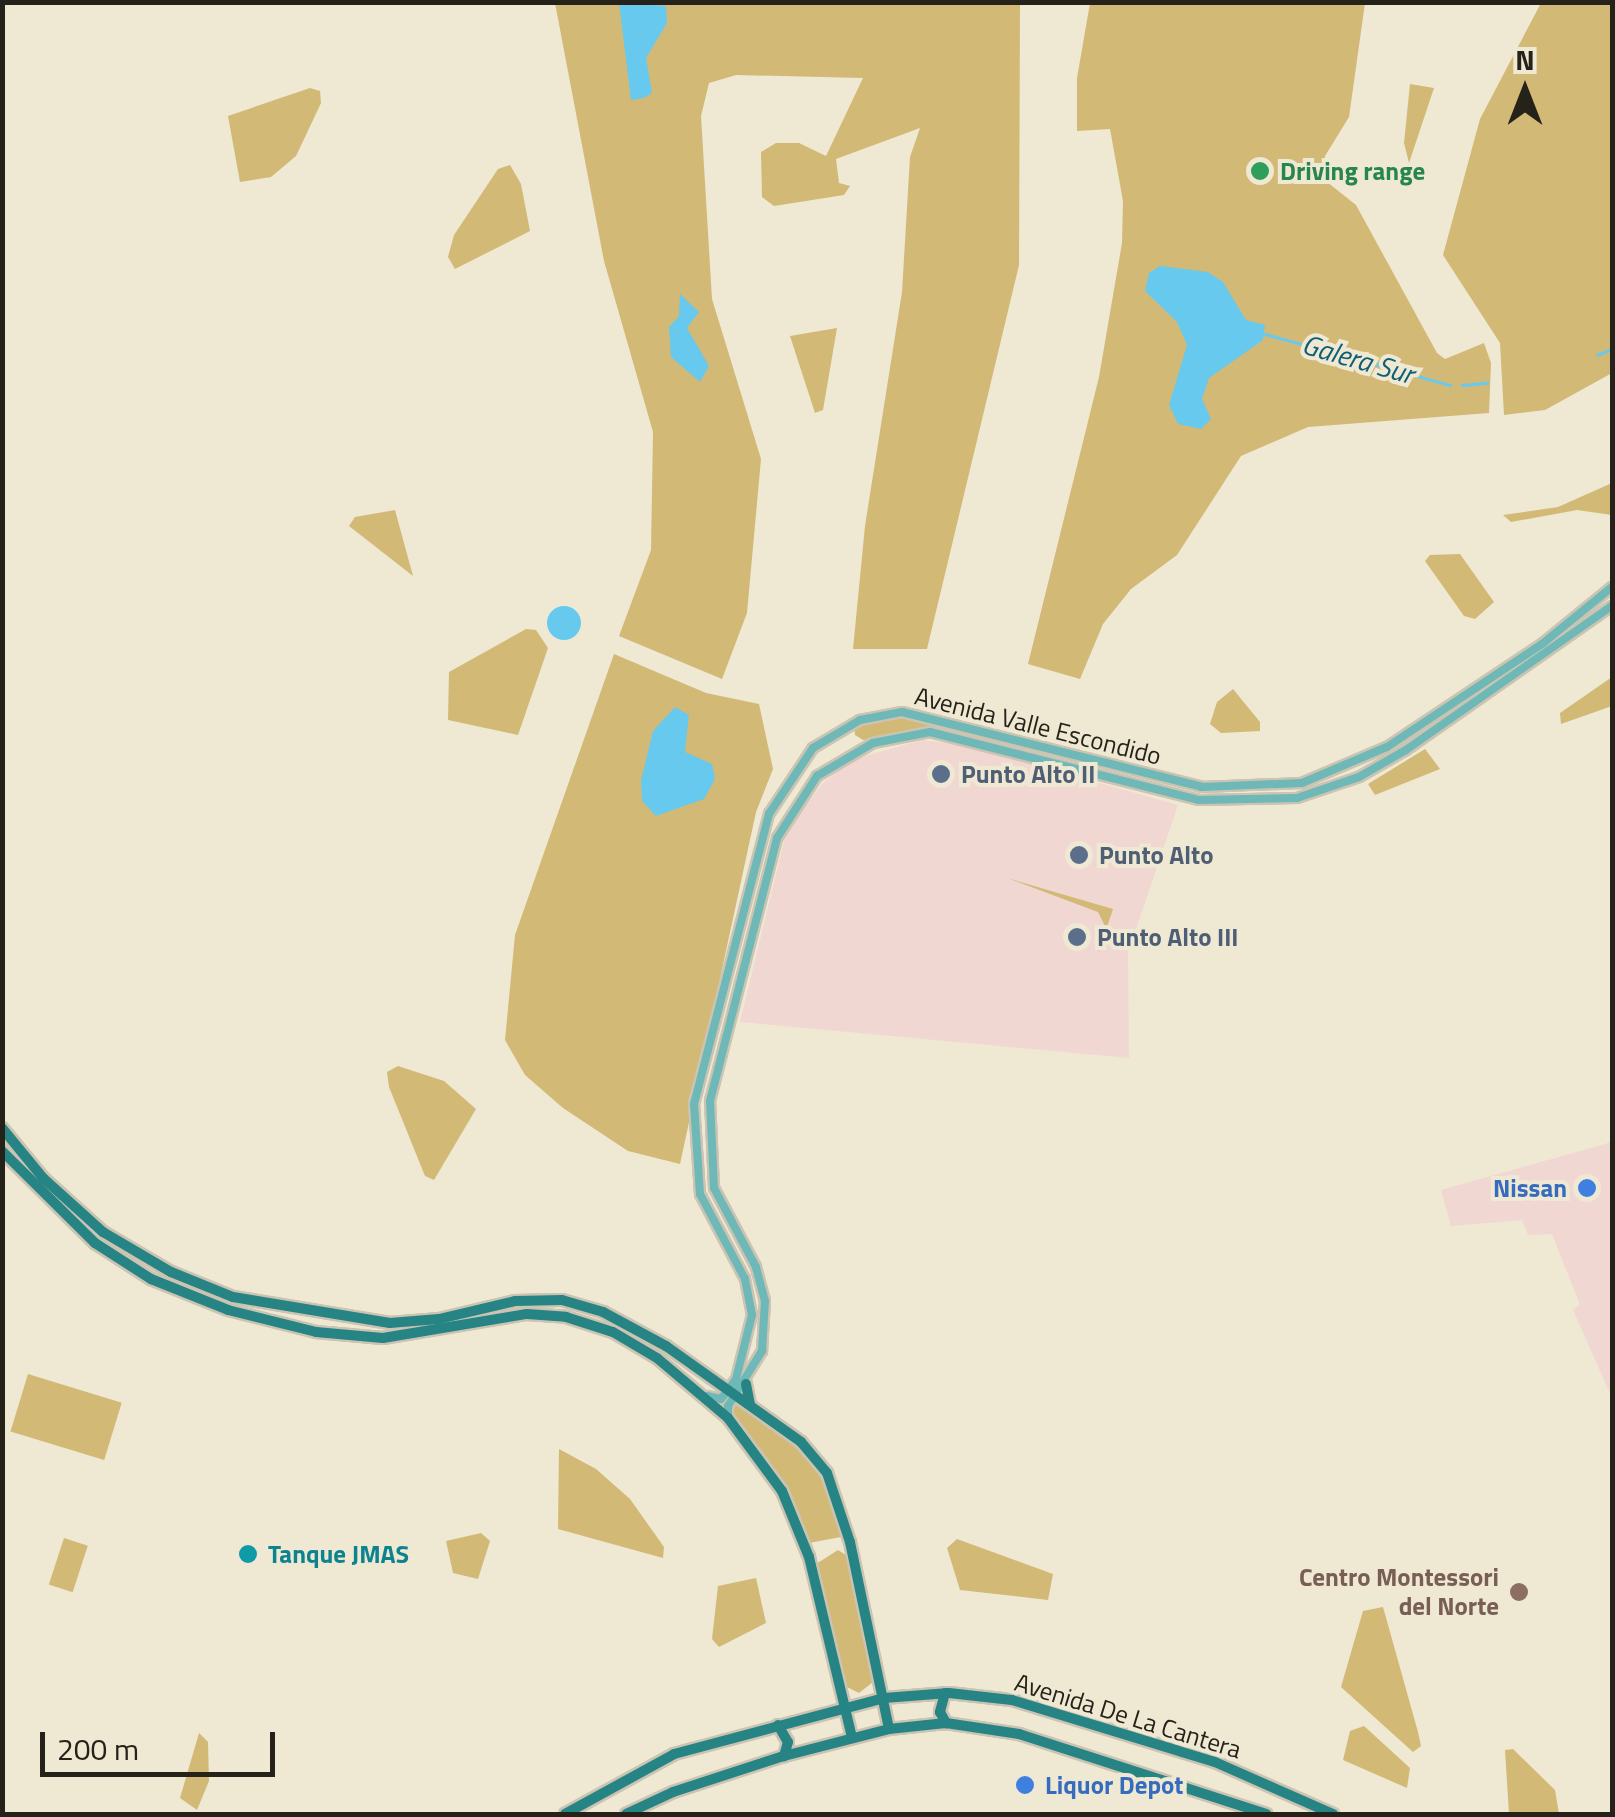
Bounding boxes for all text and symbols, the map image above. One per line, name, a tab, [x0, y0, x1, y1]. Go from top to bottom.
text: N	[1515, 38, 1535, 81]
north arrow	[1475, 40, 1575, 140]
place label: Driving range	[1280, 156, 1425, 186]
marker: Driving range	[1249, 160, 1271, 182]
water label: Galera Sur	[1298, 327, 1418, 391]
street label: Avenida Valle Escondido	[912, 681, 1164, 771]
place label: Punto Alto II	[961, 759, 1095, 789]
marker: Punto Alto II	[930, 763, 952, 785]
place label: Punto Alto	[1099, 840, 1213, 870]
marker: Punto Alto	[1068, 844, 1090, 866]
place label: Punto Alto III	[1097, 922, 1238, 952]
marker: Punto Alto III	[1066, 926, 1088, 948]
place label: Nissan	[1493, 1173, 1567, 1203]
marker: Nissan	[1576, 1177, 1598, 1199]
place label: Tanque JMAS	[268, 1539, 409, 1569]
marker: Tanque JMAS	[237, 1543, 259, 1565]
place label: Centro Montessori del Norte	[1299, 1563, 1499, 1622]
marker: Centro Montessori del Norte	[1508, 1581, 1530, 1603]
street label: Avenida De La Cantera	[1011, 1667, 1245, 1765]
scale bar	[45, 1712, 280, 1774]
text: 200 m	[57, 1726, 139, 1772]
place label: Liquor Depot	[1045, 1770, 1183, 1800]
marker: Liquor Depot	[1014, 1774, 1036, 1796]

